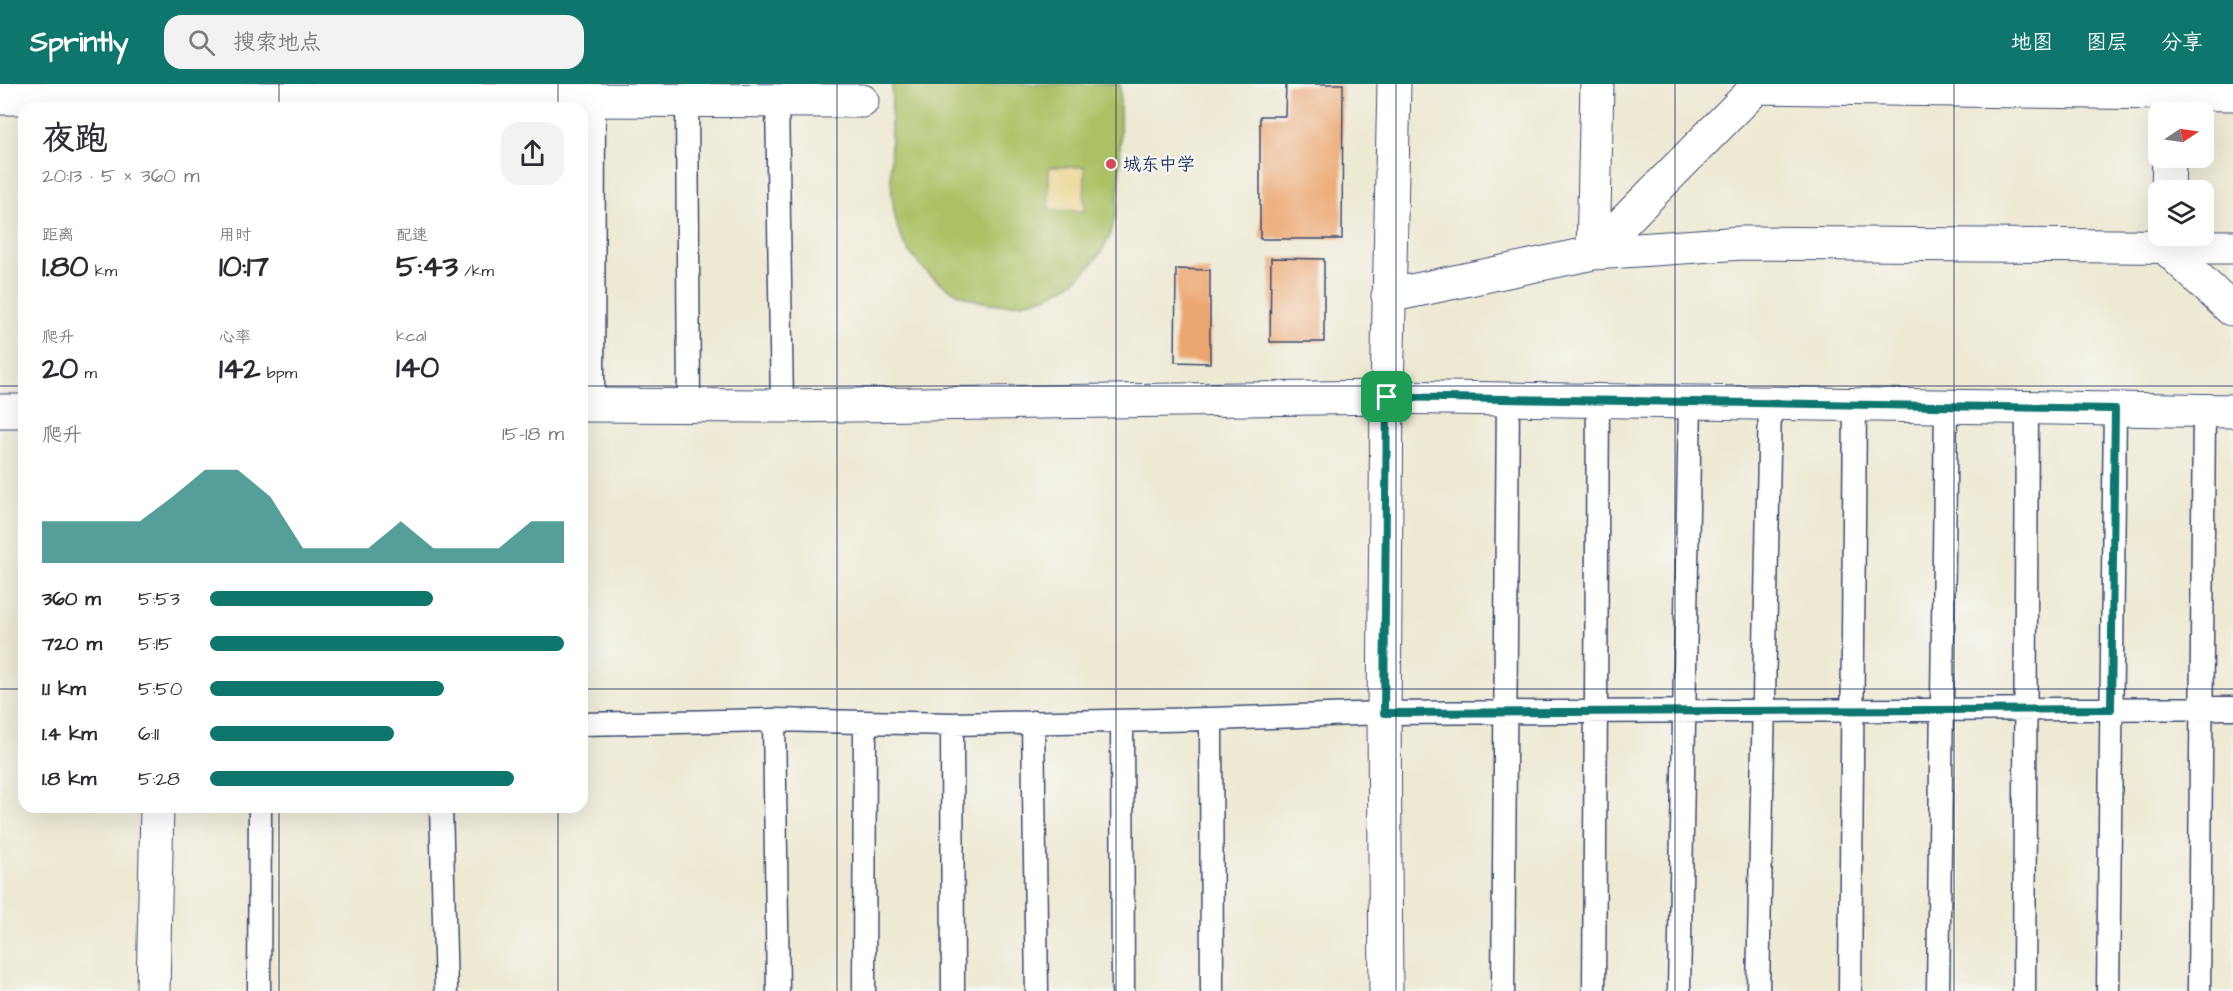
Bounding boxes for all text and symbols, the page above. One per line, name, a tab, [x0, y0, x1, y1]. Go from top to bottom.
search box	[164, 15, 584, 69]
text: Sprintly	[30, 23, 128, 62]
icon: search	[185, 26, 218, 59]
text: 搜索地点	[233, 27, 321, 58]
text: 地图	[2011, 28, 2053, 57]
text: 图层	[2086, 28, 2128, 57]
text: 分享	[2161, 28, 2203, 57]
north arrow	[2148, 102, 2214, 168]
map controls	[2148, 102, 2214, 246]
text: 夜跑	[42, 116, 108, 162]
button: share	[501, 122, 564, 185]
place label: 城东中学	[1123, 152, 1195, 177]
marker: 城东中学	[1104, 157, 1118, 171]
text: 20:13 · 5 × 360 m	[42, 162, 199, 190]
button: layers	[2148, 180, 2214, 246]
text: 距离	[42, 224, 74, 246]
text: 用时	[219, 224, 251, 246]
text: 配速	[396, 224, 428, 246]
text: 1.80	[42, 246, 88, 288]
text: 10:17	[219, 246, 269, 288]
text: 5:43	[396, 246, 458, 288]
text: km	[88, 260, 117, 282]
text: /km	[458, 260, 494, 282]
text: kcal	[396, 325, 427, 347]
text: 爬升	[42, 326, 74, 348]
text: 心率	[219, 326, 251, 348]
text: 140	[396, 347, 439, 389]
text: 20	[42, 348, 78, 390]
text: 142	[219, 348, 260, 390]
text: m	[78, 362, 97, 384]
text: bpm	[260, 362, 297, 384]
pin	[1361, 371, 1412, 422]
icon: arrive	[1370, 380, 1403, 413]
text: 15–18 m	[502, 420, 564, 448]
text: 爬升	[42, 421, 82, 449]
text: 360 m	[42, 585, 101, 613]
text: 5:53	[138, 585, 180, 613]
text: 720 m	[42, 630, 102, 658]
text: 5:15	[138, 630, 172, 658]
text: 1.1 km	[42, 675, 86, 703]
text: 5:50	[138, 675, 182, 703]
text: 1.4 km	[42, 720, 97, 748]
text: 6:11	[138, 720, 159, 748]
text: 1.8 km	[42, 765, 96, 793]
text: 5:28	[138, 765, 180, 793]

